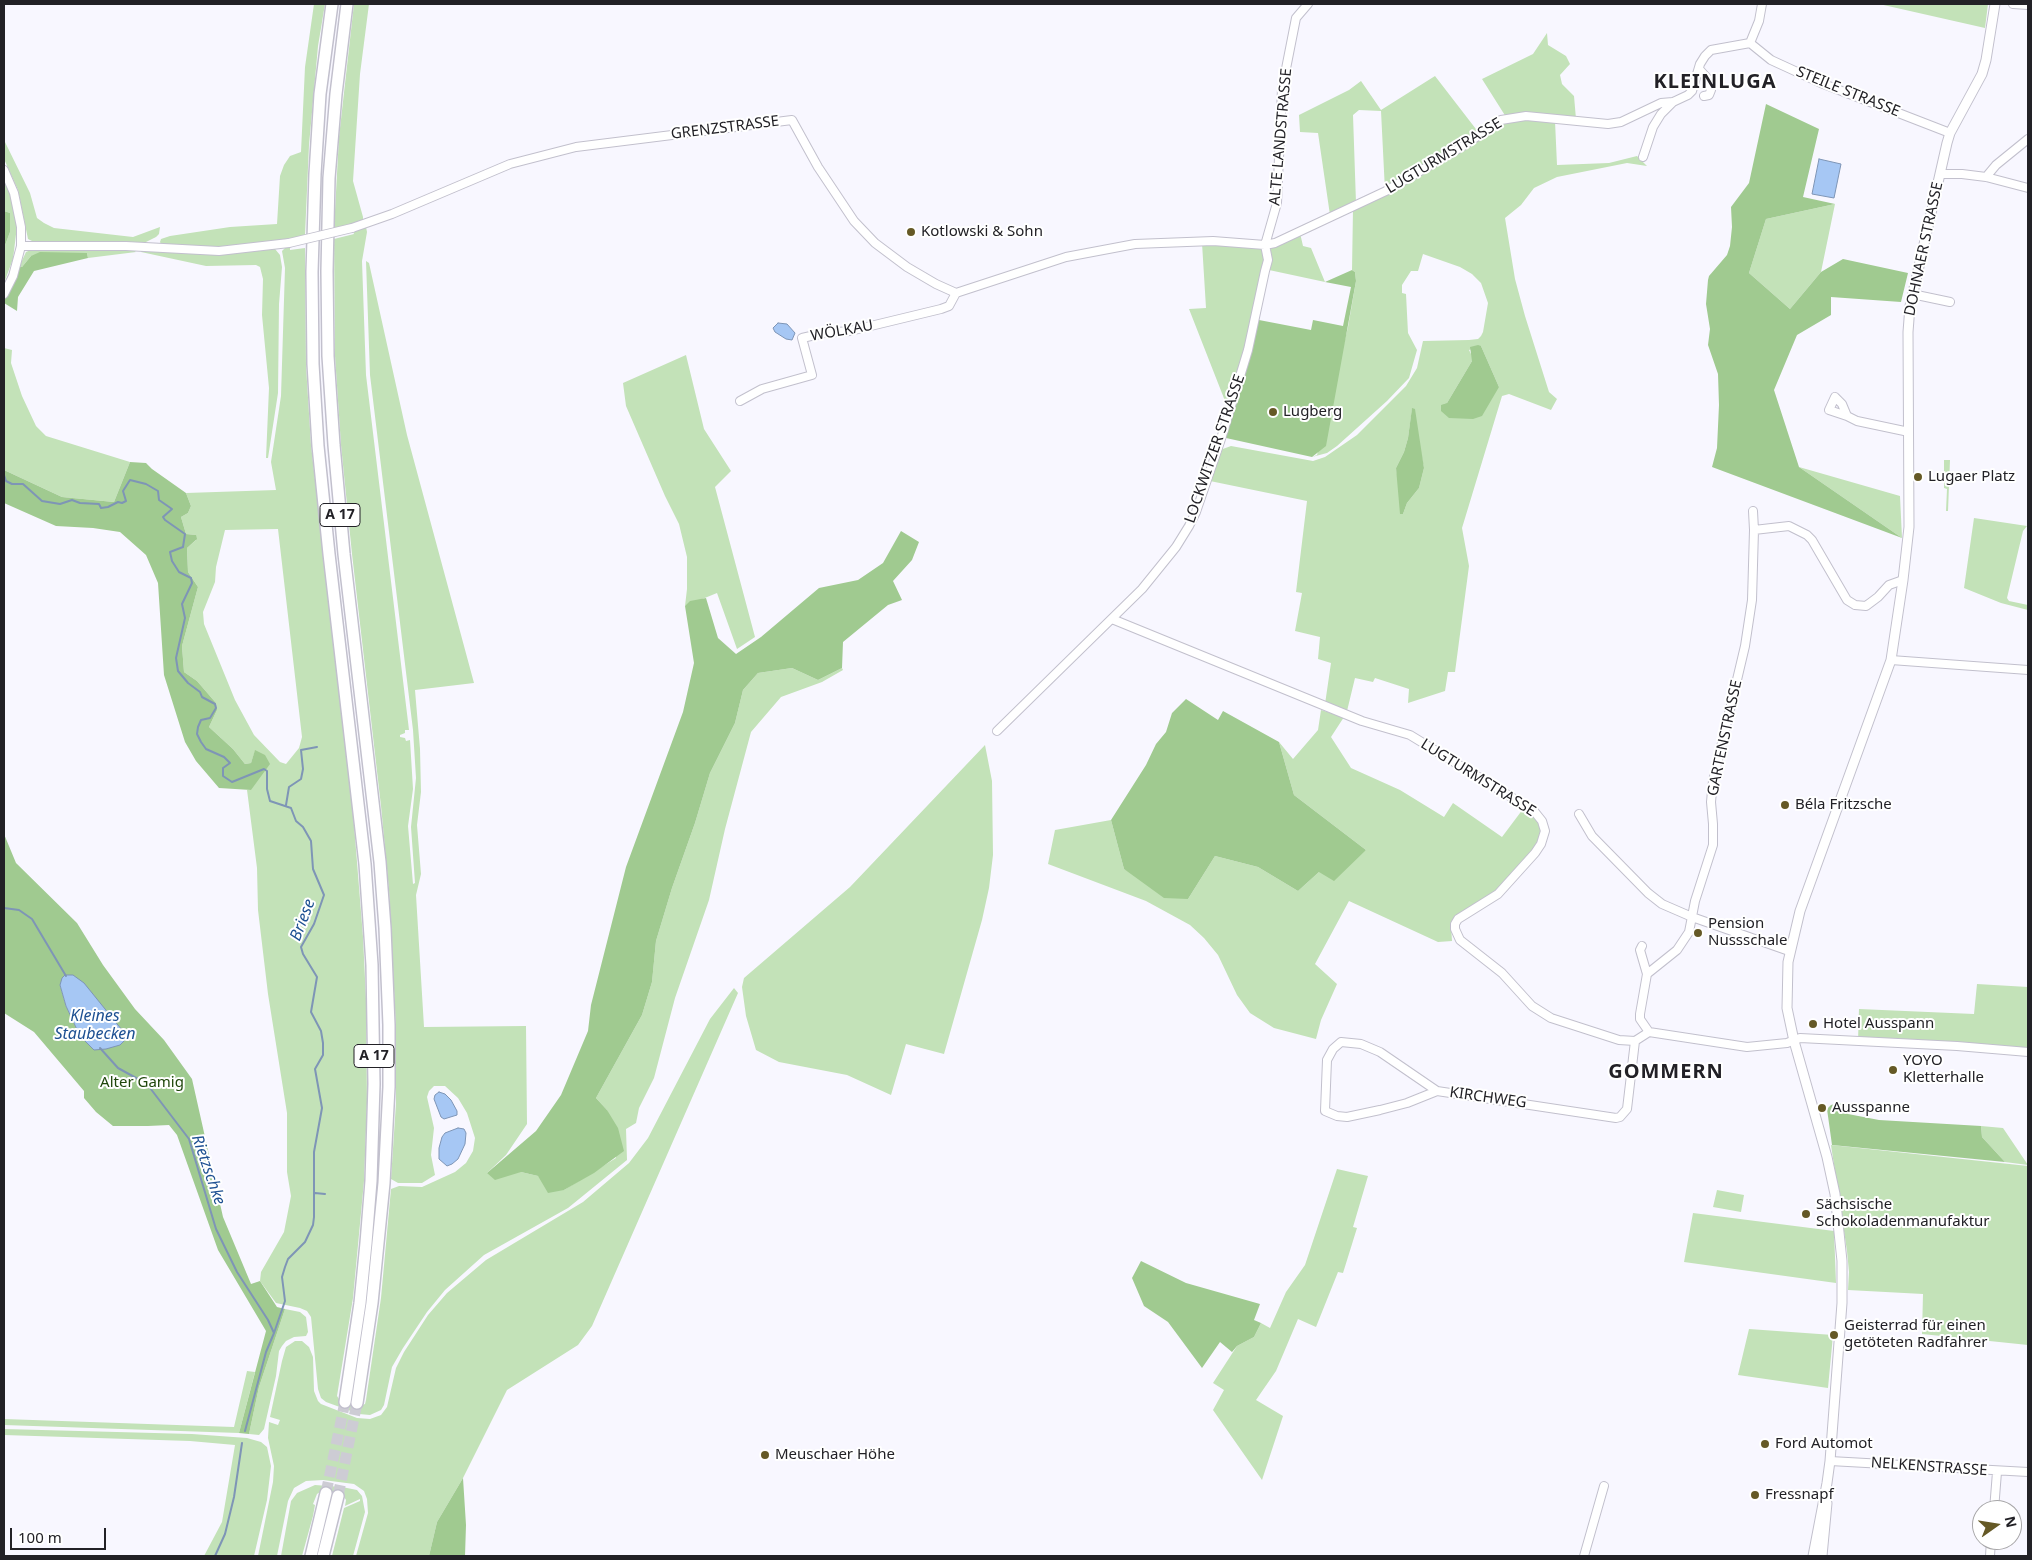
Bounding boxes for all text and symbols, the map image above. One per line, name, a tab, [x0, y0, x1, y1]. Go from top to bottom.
street label: STEILE STRASSE	[1793, 63, 1903, 121]
street label: ALTE LANDSTRASSE	[1266, 68, 1296, 206]
district label: KLEINLUGA	[1652, 70, 1778, 94]
street label: GRENZSTRASSE	[670, 112, 780, 144]
street label: LUGTURMSTRASSE	[1383, 114, 1505, 198]
street label: DOHNAER STRASSE	[1901, 180, 1947, 318]
place label: Kotlowski & Sohn	[921, 223, 1043, 241]
marker: Kotlowski & Sohn	[905, 226, 917, 238]
street label: WÖLKAU	[809, 317, 875, 345]
street label: LOCKWITZER STRASSE	[1181, 372, 1249, 526]
place label: Lugberg	[1283, 403, 1342, 421]
marker: Lugberg	[1267, 406, 1279, 418]
place label: Lugaer Platz	[1928, 468, 2015, 486]
marker: Lugaer Platz	[1912, 471, 1924, 483]
road number: A 17	[320, 504, 360, 526]
street label: GARTENSTRASSE	[1704, 678, 1746, 798]
street label: LUGTURMSTRASSE	[1417, 735, 1539, 821]
place label: Béla Fritzsche	[1795, 796, 1892, 814]
marker: Béla Fritzsche	[1779, 799, 1791, 811]
water label: Briese	[286, 896, 320, 944]
place label: Pension Nussschale	[1708, 915, 1787, 950]
marker: Pension Nussschale	[1692, 927, 1704, 939]
water label: Kleines Staubecken	[54, 1006, 136, 1044]
place label: Hotel Ausspann	[1823, 1015, 1934, 1033]
marker: Hotel Ausspann	[1807, 1018, 1819, 1030]
road number: A 17	[354, 1044, 394, 1068]
place label: YOYO Kletterhalle	[1903, 1052, 1984, 1087]
district label: GOMMERN	[1607, 1060, 1725, 1084]
marker: YOYO Kletterhalle	[1887, 1064, 1899, 1076]
park label: Alter Gamig	[100, 1074, 184, 1092]
street label: KIRCHWEG	[1448, 1084, 1528, 1112]
place label: Ausspanne	[1832, 1099, 1910, 1117]
marker: Ausspanne	[1816, 1102, 1828, 1114]
water label: Rietzschke	[187, 1132, 229, 1208]
place label: Sächsische Schokoladenmanufaktur	[1816, 1196, 1990, 1231]
marker: Sächsische Schokoladenmanufaktur	[1800, 1208, 1812, 1220]
place label: Geisterrad für einen getöteten Radfahrer	[1844, 1317, 1987, 1352]
marker: Geisterrad für einen getöteten Radfahrer	[1828, 1329, 1840, 1341]
place label: Ford Automot	[1775, 1435, 1873, 1453]
marker: Ford Automot	[1759, 1438, 1771, 1450]
place label: Meuschaer Höhe	[775, 1446, 895, 1464]
marker: Meuschaer Höhe	[759, 1449, 771, 1461]
street label: NELKENSTRASSE	[1870, 1454, 1988, 1480]
place label: Fressnapf	[1765, 1486, 1834, 1504]
marker: Fressnapf	[1749, 1489, 1761, 1501]
north arrow	[1972, 1500, 2022, 1550]
text: N	[2001, 1514, 2022, 1529]
scale bar	[12, 1518, 109, 1550]
text: 100 m	[18, 1527, 62, 1547]

